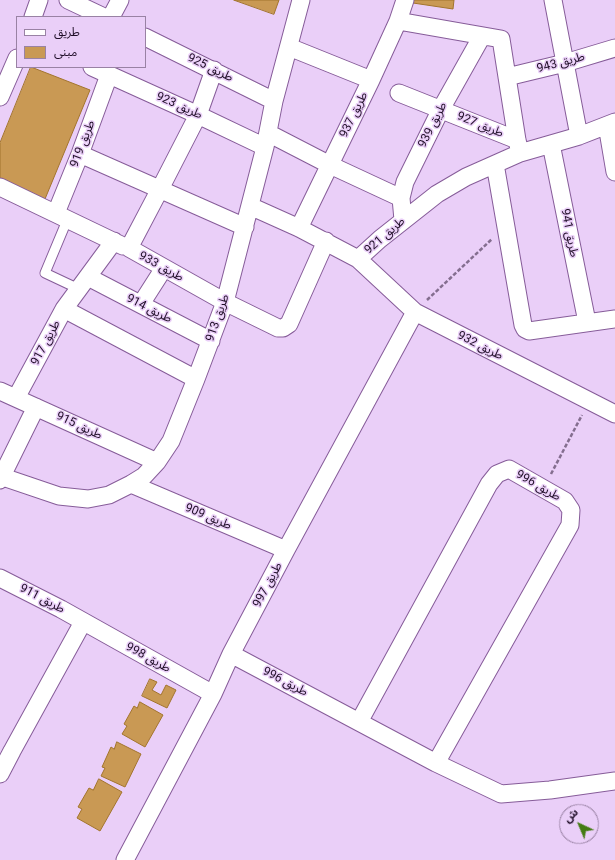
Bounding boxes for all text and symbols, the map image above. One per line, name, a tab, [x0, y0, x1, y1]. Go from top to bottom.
legend	[16, 16, 146, 68]
text: طريق	[54, 25, 80, 39]
text: مبنى	[54, 45, 77, 59]
street label: طريق 943	[535, 50, 587, 76]
street label: طريق 925	[185, 51, 235, 85]
street label: طريق 923	[154, 89, 204, 123]
street label: طريق 937	[337, 90, 371, 140]
street label: طريق 939	[415, 100, 451, 150]
street label: طريق 927	[455, 109, 505, 141]
street label: طريق 919	[67, 119, 99, 169]
street label: طريق 941	[557, 208, 581, 258]
street label: طريق 921	[362, 214, 408, 258]
street label: طريق 933	[136, 249, 186, 285]
street label: طريق 914	[124, 291, 174, 327]
street label: طريق 913	[203, 292, 233, 344]
street label: طريق 917	[28, 318, 64, 368]
street label: طريق 932	[455, 328, 505, 364]
street label: طريق 915	[54, 409, 104, 443]
street label: طريق 996	[513, 468, 563, 504]
street label: طريق 909	[183, 501, 233, 533]
street label: طريق 997	[250, 560, 286, 610]
street label: طريق 911	[17, 581, 67, 617]
street label: طريق 998	[123, 640, 173, 676]
street label: طريق 996	[260, 664, 310, 700]
north arrow	[559, 804, 599, 844]
text: ش	[561, 806, 581, 826]

